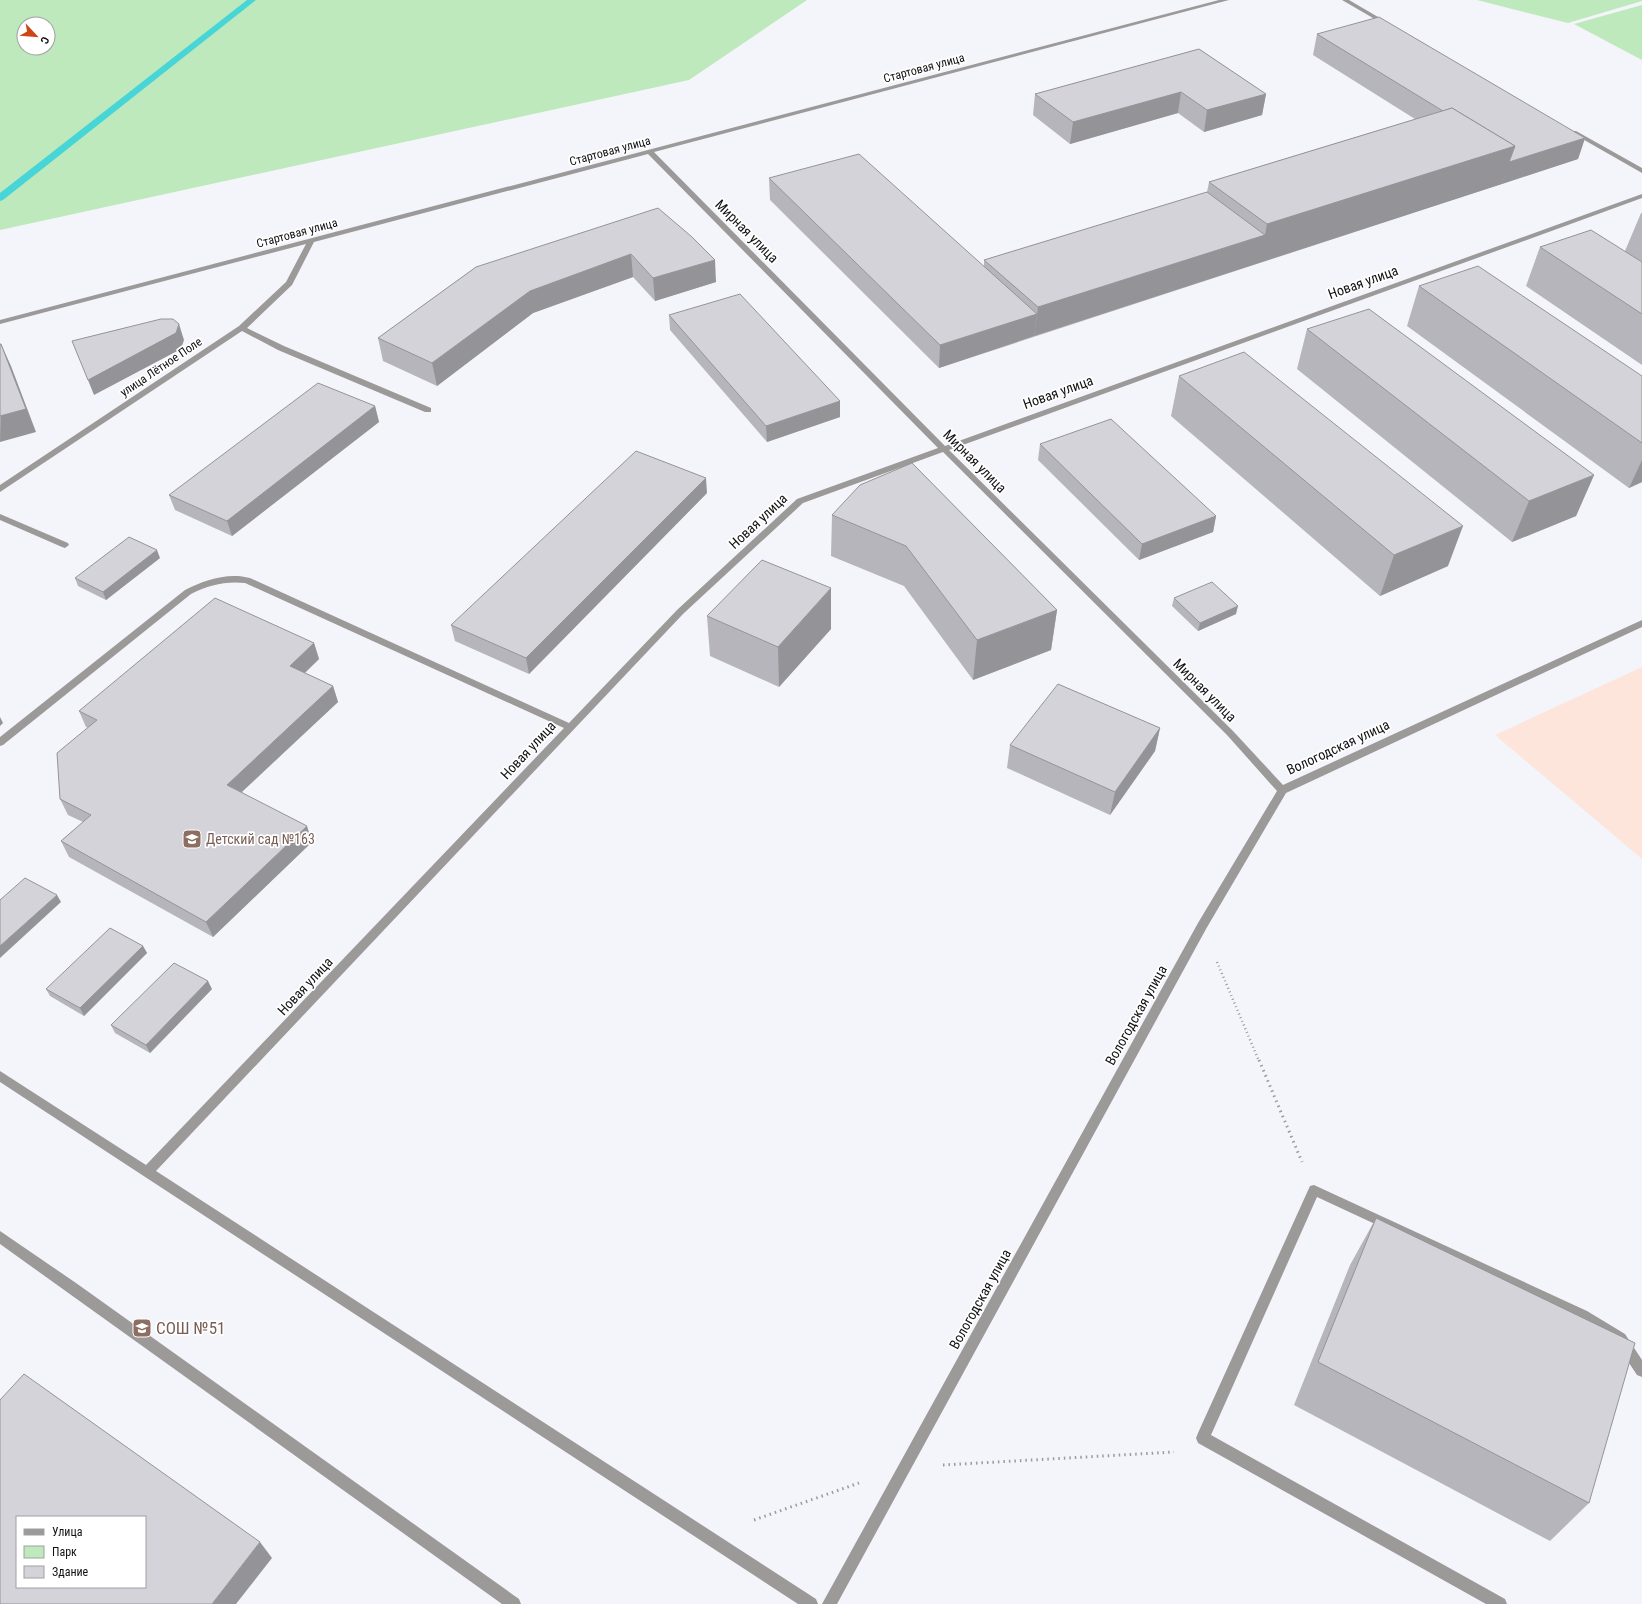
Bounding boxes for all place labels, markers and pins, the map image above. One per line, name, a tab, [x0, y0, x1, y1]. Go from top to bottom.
school or university icon: Детский сад №163	[181, 828, 203, 850]
place label: Детский сад №163	[206, 831, 315, 847]
school or university icon: СОШ №51	[131, 1317, 153, 1339]
place label: СОШ №51	[156, 1318, 225, 1338]

